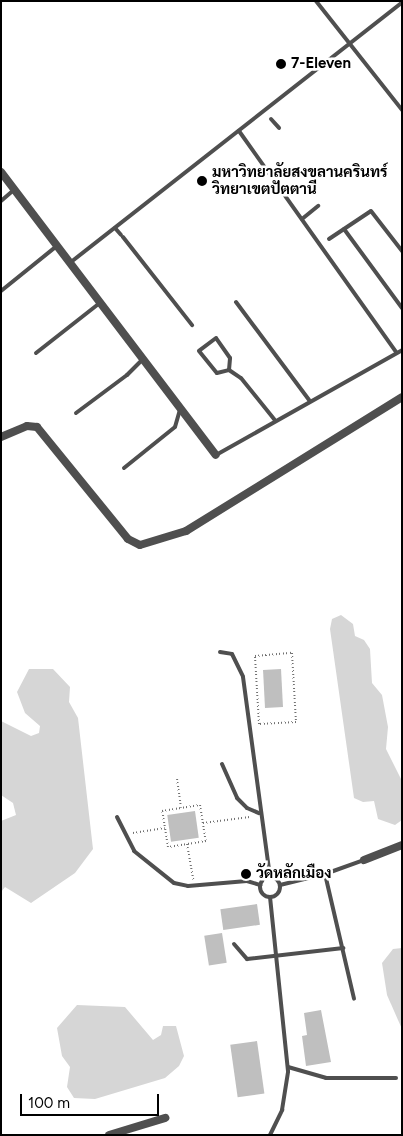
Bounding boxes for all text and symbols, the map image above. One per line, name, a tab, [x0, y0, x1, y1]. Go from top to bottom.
place label: 7-Eleven	[291, 55, 351, 73]
marker: 7-Eleven	[275, 58, 287, 70]
place label: มหาวิทยาลัยสงขลานครินทร์ วิทยาเขตปัตตานี	[212, 163, 388, 198]
marker: มหาวิทยาลัยสงขลานครินทร์ วิทยาเขตปัตตานี	[196, 175, 208, 187]
place label: วัดหลักเมือง	[256, 865, 331, 883]
marker: วัดหลักเมือง	[240, 868, 252, 880]
scale bar	[22, 1084, 161, 1116]
text: 100 m	[28, 1094, 70, 1112]

